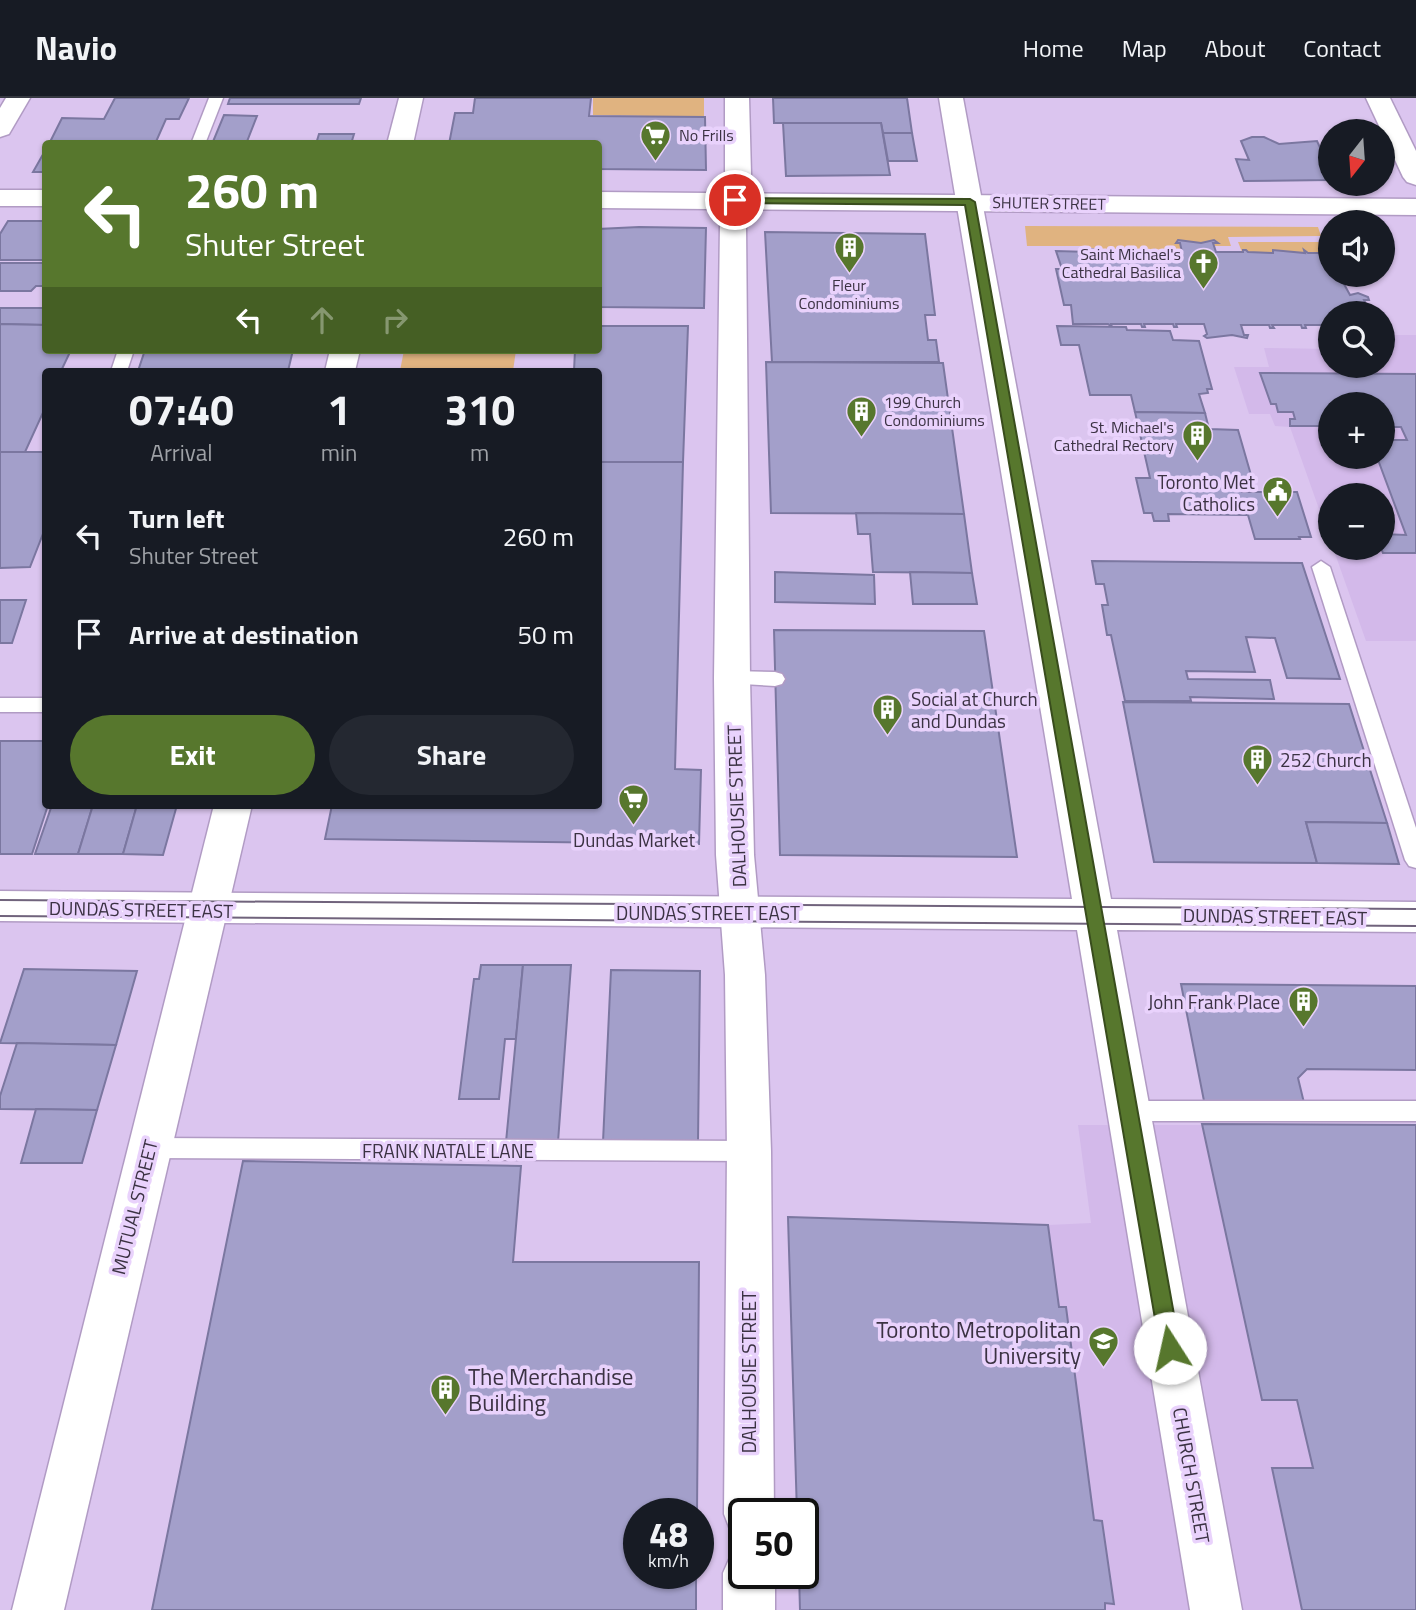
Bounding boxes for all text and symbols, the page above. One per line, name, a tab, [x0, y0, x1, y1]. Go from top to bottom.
text: Navio	[35, 23, 117, 73]
text: Home	[1023, 30, 1084, 66]
text: Map	[1122, 30, 1167, 66]
text: About	[1205, 30, 1265, 66]
text: Contact	[1303, 30, 1381, 66]
supermarket icon: No Frills	[639, 118, 673, 162]
north arrow	[1318, 119, 1395, 196]
map controls	[1318, 119, 1395, 560]
place label: No Frills	[679, 123, 734, 147]
text: 260 m	[185, 152, 319, 227]
icon: left	[70, 168, 161, 259]
pin	[705, 170, 765, 230]
icon: arrive	[716, 181, 754, 219]
street label: SHUTER STREET	[992, 190, 1107, 216]
button: sound	[1318, 210, 1395, 287]
text: Shuter Street	[185, 220, 365, 268]
building icon: Fleur Condominiums	[832, 231, 866, 275]
place label: Saint Michael's Cathedral Basilica	[1062, 242, 1181, 284]
church icon: Saint Michael's Cathedral Basilica	[1187, 246, 1221, 290]
place label: Fleur Condominiums	[799, 273, 899, 315]
icon: left	[230, 301, 268, 339]
icon: ahead	[303, 301, 341, 339]
icon: right	[376, 301, 414, 339]
button: search	[1318, 301, 1395, 378]
text: 07:40	[129, 377, 234, 441]
text: 1	[327, 377, 351, 441]
text: 310	[444, 377, 515, 441]
place label: 199 Church Condominiums	[884, 390, 985, 432]
button: +	[1318, 392, 1395, 469]
building icon: 199 Church Condominiums	[844, 394, 878, 438]
place label: St. Michael's Cathedral Rectory	[1054, 415, 1174, 457]
building icon: St. Michael's Cathedral Rectory	[1180, 419, 1214, 463]
text: Arrival	[150, 435, 213, 470]
text: min	[321, 435, 357, 470]
text: m	[470, 435, 489, 470]
place label: Toronto Met Catholics	[1157, 467, 1255, 518]
public building icon: Toronto Met Catholics	[1261, 475, 1295, 519]
button: −	[1318, 483, 1395, 560]
text: Turn left	[129, 499, 224, 538]
icon: left	[70, 517, 108, 555]
text: 260 m	[503, 517, 574, 556]
text: Shuter Street	[129, 538, 258, 573]
icon: arrive	[70, 615, 108, 653]
text: Arrive at destination	[129, 615, 359, 654]
text: 50 m	[517, 615, 574, 654]
place label: Social at Church and Dundas	[911, 684, 1038, 735]
building icon: Social at Church and Dundas	[871, 692, 905, 736]
button: Exit	[70, 715, 315, 795]
button: Share	[329, 715, 574, 795]
street label: DALHOUSIE STREET	[719, 724, 753, 888]
building icon: 252 Church	[1240, 742, 1274, 786]
place label: 252 Church	[1280, 745, 1372, 774]
supermarket icon: Dundas Market	[617, 783, 651, 827]
place label: Dundas Market	[573, 825, 695, 854]
street label: DUNDAS STREET EAST	[49, 893, 233, 925]
street label: DUNDAS STREET EAST	[616, 898, 800, 927]
street label: DUNDAS STREET EAST	[1183, 900, 1367, 932]
building icon: John Frank Place	[1286, 984, 1320, 1028]
place label: John Frank Place	[1148, 987, 1280, 1016]
street label: FRANK NATALE LANE	[362, 1136, 534, 1165]
street label: MUTUAL STREET	[103, 1137, 165, 1277]
street label: DALHOUSIE STREET	[734, 1291, 763, 1453]
position arrow	[1133, 1311, 1207, 1385]
place label: Toronto Metropolitan University	[876, 1312, 1081, 1373]
school or university icon: Toronto Metropolitan University	[1087, 1325, 1121, 1369]
place label: The Merchandise Building	[468, 1359, 633, 1420]
building icon: The Merchandise Building	[428, 1372, 462, 1416]
street label: CHURCH STREET	[1166, 1405, 1218, 1545]
speed limit sign: 50	[728, 1498, 819, 1589]
text: 48	[649, 1507, 688, 1561]
text: km/h	[648, 1547, 689, 1574]

